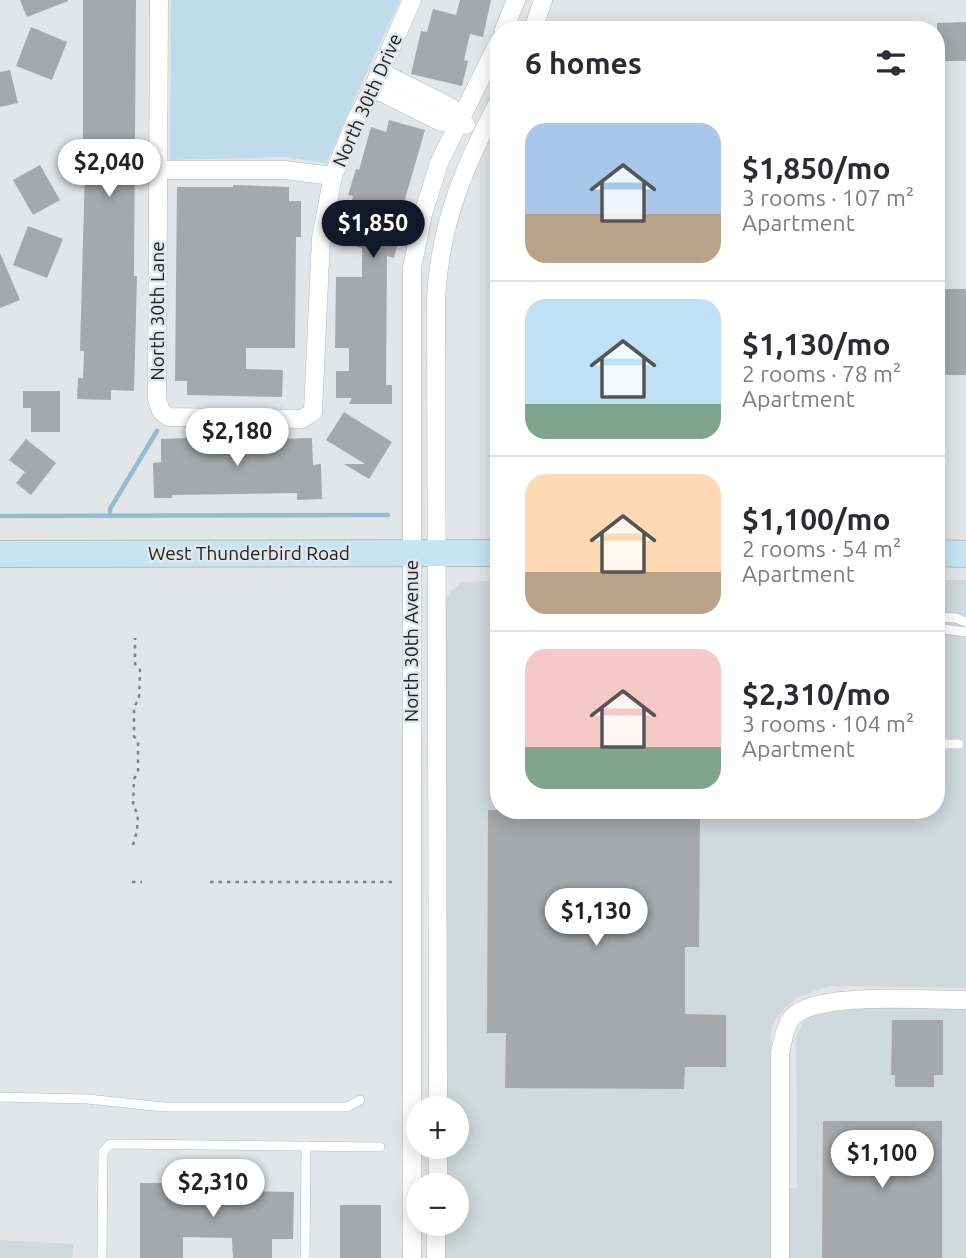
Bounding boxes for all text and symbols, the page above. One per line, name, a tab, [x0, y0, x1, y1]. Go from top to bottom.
street label: North 30th Drive	[328, 30, 406, 170]
icon: filters	[872, 44, 910, 82]
text: 6 homes	[525, 46, 642, 80]
pin: $2,040	[52, 140, 166, 199]
text: $2,040	[74, 149, 144, 174]
icon: home	[581, 151, 665, 235]
text: $1,850/mo	[742, 151, 891, 185]
text: 3 rooms · 107 m²	[742, 185, 914, 210]
pin: $1,850	[316, 201, 430, 260]
text: $1,850	[338, 210, 408, 235]
text: Apartment	[742, 210, 855, 235]
street label: North 30th Lane	[146, 241, 168, 381]
icon: home	[581, 327, 665, 411]
text: $1,130/mo	[742, 327, 891, 361]
text: 2 rooms · 78 m²	[742, 361, 901, 386]
text: Apartment	[742, 386, 855, 411]
pin: $2,180	[180, 408, 294, 468]
text: $2,180	[202, 418, 272, 443]
icon: home	[581, 502, 665, 586]
text: $1,100/mo	[742, 502, 891, 536]
text: 2 rooms · 54 m²	[742, 536, 901, 561]
street label: West Thunderbird Road	[148, 542, 350, 564]
street label: North 30th Avenue	[400, 560, 422, 722]
text: Apartment	[742, 561, 855, 586]
icon: home	[581, 677, 665, 761]
text: $2,310/mo	[742, 677, 891, 711]
text: 3 rooms · 104 m²	[742, 711, 914, 736]
text: Apartment	[742, 736, 855, 761]
pin: $1,130	[539, 888, 653, 948]
text: $1,130	[561, 898, 631, 923]
map controls	[406, 1096, 469, 1236]
button: +	[406, 1096, 469, 1159]
pin: $1,100	[825, 1130, 939, 1190]
text: $1,100	[847, 1140, 917, 1165]
pin: $2,310	[156, 1160, 270, 1219]
text: $2,310	[178, 1169, 248, 1194]
button: −	[406, 1173, 469, 1236]

